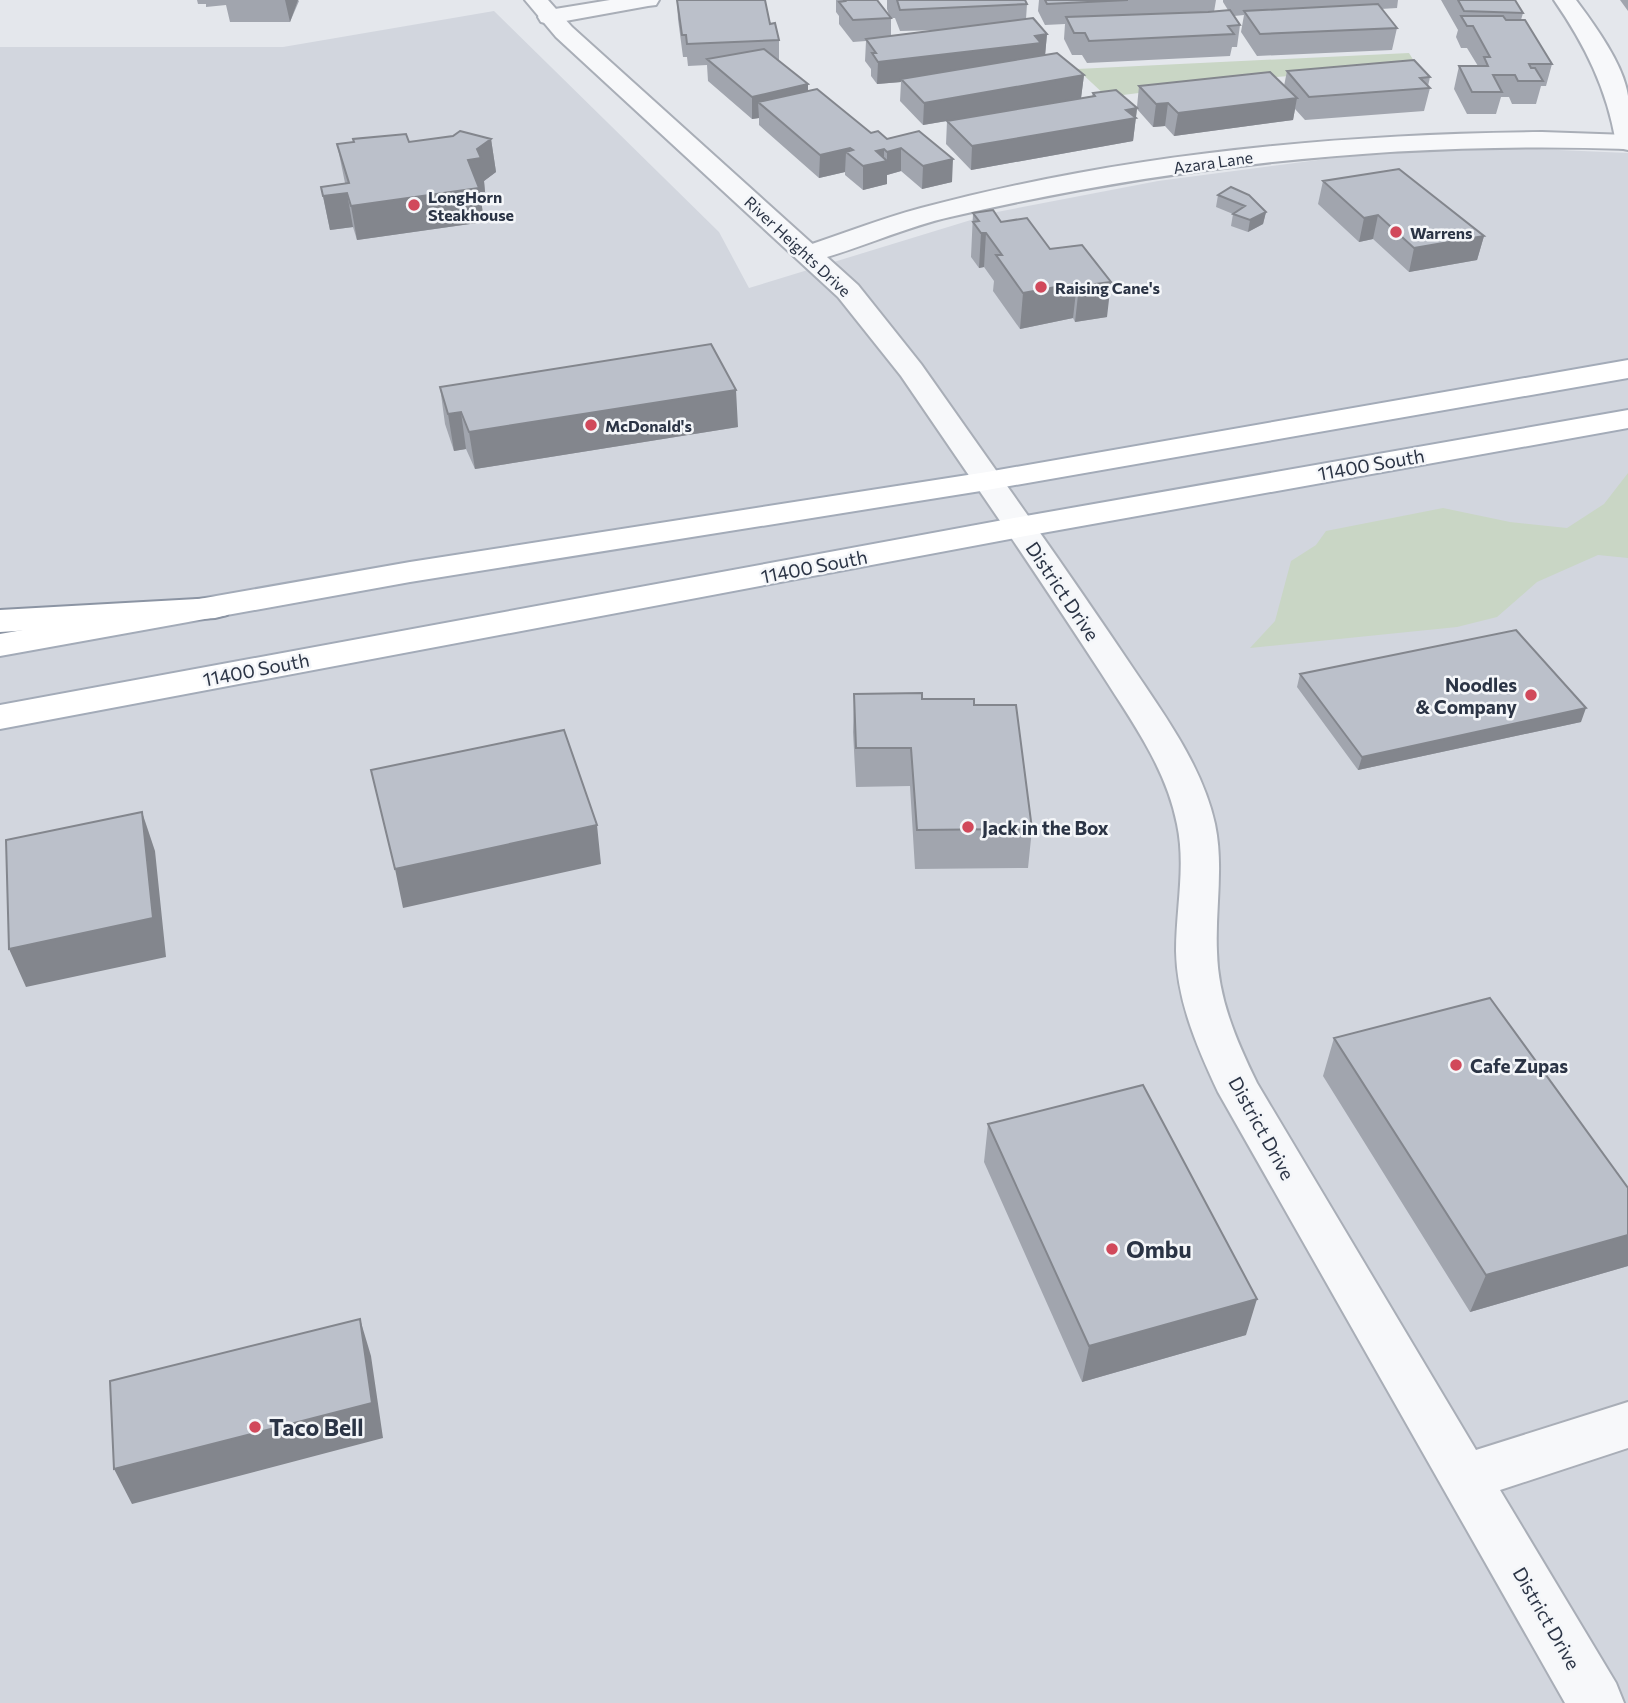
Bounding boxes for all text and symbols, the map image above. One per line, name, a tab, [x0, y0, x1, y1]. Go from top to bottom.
street label: Azara Lane	[1172, 147, 1254, 177]
place label: LongHorn Steakhouse	[428, 187, 514, 224]
street label: River Heights Drive	[741, 192, 855, 300]
marker: LongHorn Steakhouse	[406, 197, 422, 213]
place label: Warrens	[1410, 223, 1472, 242]
marker: Warrens	[1388, 224, 1404, 240]
place label: Raising Cane's	[1055, 278, 1160, 297]
marker: Raising Cane's	[1033, 279, 1049, 295]
place label: McDonald's	[605, 416, 692, 435]
marker: McDonald's	[583, 417, 599, 433]
street label: 11400 South	[1316, 443, 1426, 485]
street label: District Drive	[1021, 537, 1105, 645]
street label: 11400 South	[759, 544, 869, 588]
street label: 11400 South	[201, 647, 311, 691]
place label: Noodles & Company	[1416, 673, 1518, 718]
marker: Noodles & Company	[1523, 687, 1539, 703]
place label: Jack in the Box	[982, 816, 1109, 839]
marker: Jack in the Box	[960, 819, 976, 835]
place label: Cafe Zupas	[1470, 1054, 1568, 1077]
marker: Cafe Zupas	[1448, 1057, 1464, 1073]
street label: District Drive	[1224, 1072, 1300, 1184]
place label: Ombu	[1126, 1235, 1192, 1263]
marker: Ombu	[1104, 1241, 1120, 1257]
place label: Taco Bell	[269, 1413, 364, 1441]
marker: Taco Bell	[247, 1419, 263, 1435]
street label: District Drive	[1508, 1563, 1586, 1673]

